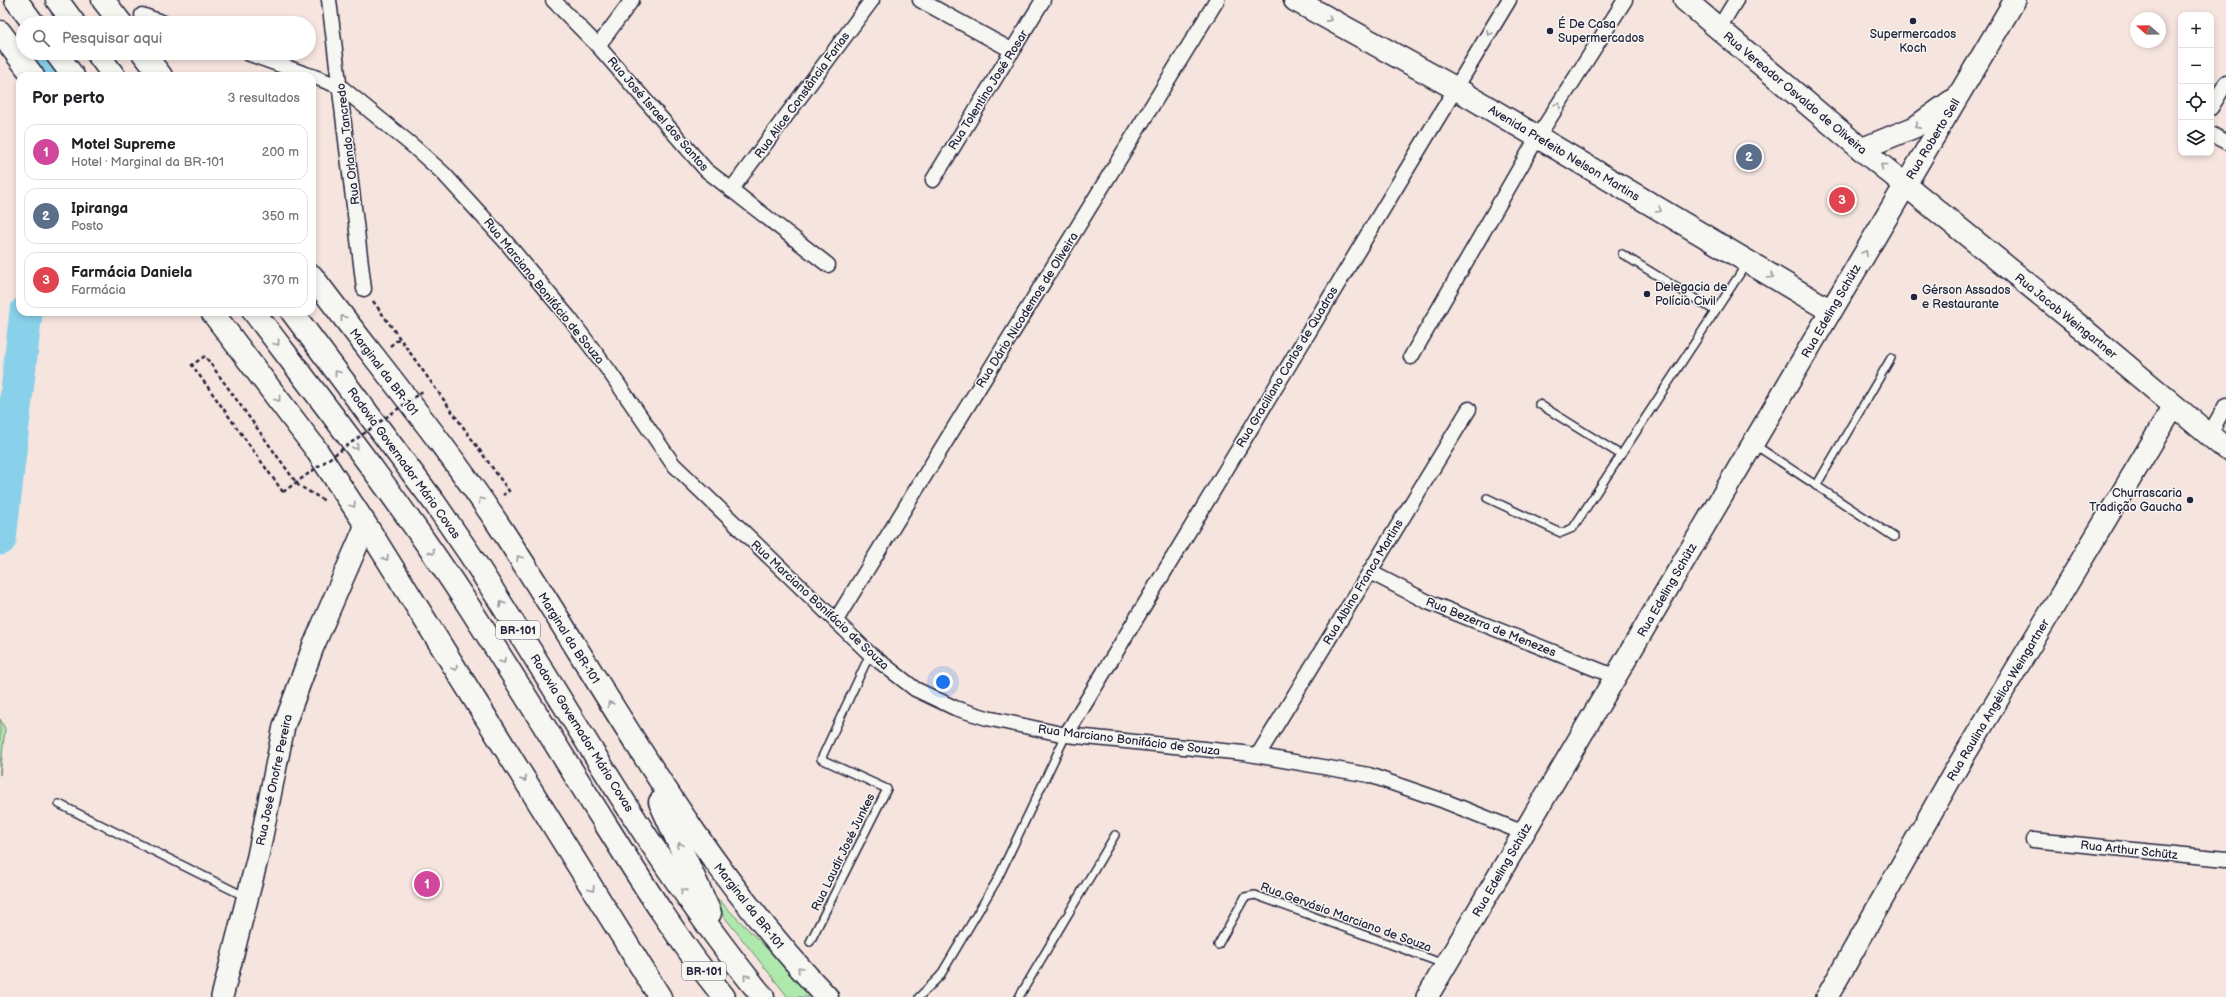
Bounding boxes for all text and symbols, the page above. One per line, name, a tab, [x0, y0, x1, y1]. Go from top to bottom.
north arrow	[2130, 12, 2166, 48]
map controls	[2178, 12, 2214, 156]
button: +	[2178, 12, 2214, 48]
one-way arrow	[1325, 14, 1332, 21]
search box	[16, 16, 316, 60]
place label: É De Casa Supermercados	[1558, 16, 1644, 46]
marker: Supermercados Koch	[1908, 16, 1918, 26]
marker: É De Casa Supermercados	[1545, 26, 1555, 36]
icon: search	[30, 27, 52, 49]
street label: Rua Tolentino José Rosar	[945, 27, 1032, 153]
place label: Supermercados Koch	[1870, 27, 1956, 56]
text: Pesquisar aqui	[62, 29, 162, 48]
street label: Rua Alice Constância Farias	[752, 29, 853, 161]
one-way arrow	[1486, 29, 1494, 36]
street label: Rua Vereador Osvaldo de Oliveira	[1720, 29, 1870, 158]
button: −	[2178, 48, 2214, 84]
street label: Rua José Israel dos Santos	[604, 54, 712, 175]
street label: Rua Orlando Tancredo	[334, 82, 363, 206]
button: locate	[2178, 84, 2214, 120]
text: Por perto	[32, 88, 105, 108]
text: 3 resultados	[228, 90, 300, 106]
street label: Rua Roberto Sell	[1903, 96, 1964, 182]
street label: Avenida Prefeito Nelson Martins	[1485, 102, 1642, 205]
one-way arrow	[1553, 102, 1561, 109]
button: layers	[2178, 120, 2214, 156]
one-way arrow	[1914, 121, 1921, 128]
text: Motel Supreme	[71, 135, 176, 154]
pin: 2	[1736, 142, 1762, 172]
text: 1	[43, 144, 49, 160]
text: 200 m	[262, 144, 299, 160]
text: Hotel · Marginal da BR-101	[71, 154, 224, 170]
one-way arrow	[1881, 164, 1888, 171]
pin: 3	[1829, 185, 1855, 215]
text: Ipiranga	[71, 199, 128, 218]
one-way arrow	[1655, 205, 1662, 212]
text: 2	[42, 208, 50, 224]
text: 350 m	[262, 208, 299, 224]
street label: Rua Marciano Bonifácio de Souza	[480, 215, 607, 367]
text: Posto	[71, 218, 103, 234]
street label: Rua Dário Nicodemos de Oliveira	[973, 230, 1082, 391]
one-way arrow	[1860, 250, 1868, 257]
street label: Rua Edeling Schütz	[1799, 261, 1864, 361]
text: Farmácia Daniela	[71, 263, 192, 282]
one-way arrow	[1767, 271, 1774, 279]
street label: Rua Jacob Weingartner	[2012, 271, 2120, 363]
text: 3	[42, 272, 50, 288]
text: 370 m	[263, 272, 299, 288]
place label: Delegacia de Polícia Civil	[1655, 280, 1727, 309]
text: Farmácia	[71, 282, 126, 298]
place label: Gérson Assados e Restaurante	[1922, 283, 2011, 312]
street label: Rua Graciliano Carlos de Quadros	[1233, 284, 1342, 451]
marker: Delegacia de Polícia Civil	[1642, 289, 1652, 299]
marker: Gérson Assados e Restaurante	[1909, 292, 1919, 302]
one-way arrow	[341, 315, 348, 322]
street label: Marginal da BR-101	[346, 326, 421, 419]
one-way arrow	[273, 339, 280, 346]
one-way arrow	[335, 370, 342, 377]
street label: Rodovia Governador Mário Covas	[344, 385, 464, 542]
one-way arrow	[274, 394, 281, 401]
one-way arrow	[351, 442, 358, 449]
place label: Churrascaria Tradição Gaucha	[2089, 486, 2182, 515]
marker: Churrascaria Tradição Gaucha	[2185, 495, 2195, 505]
one-way arrow	[479, 497, 486, 504]
one-way arrow	[348, 501, 356, 508]
street label: Rua Albino Franca Martins	[1320, 517, 1407, 648]
street label: Rua Marciano Bonifácio de Souza	[748, 537, 892, 673]
street label: Rua Edeling Schütz	[1635, 540, 1700, 640]
one-way arrow	[427, 548, 435, 555]
one-way arrow	[382, 554, 389, 561]
one-way arrow	[517, 555, 524, 562]
street label: Marginal da BR-101	[534, 590, 603, 687]
street label: Rua Bezerra de Menezes	[1424, 594, 1558, 660]
one-way arrow	[499, 601, 507, 608]
street label: Rua Raulina Angélica Weingartner	[1944, 616, 2053, 784]
road number: BR-101	[496, 621, 540, 639]
street label: Rodovia Governador Mário Covas	[527, 652, 637, 815]
one-way arrow	[498, 657, 506, 664]
one-way arrow	[450, 664, 458, 671]
your location	[933, 672, 953, 692]
one-way arrow	[607, 701, 615, 708]
street label: Rua José Onofre Pereira	[253, 713, 296, 847]
street label: Rua Marciano Bonifácio de Souza	[1037, 722, 1221, 759]
one-way arrow	[519, 775, 526, 782]
street label: Rua Laudir José Junkes	[808, 791, 878, 913]
street label: Rua Edeling Schütz	[1470, 820, 1535, 920]
street label: Rua Arthur Schütz	[2080, 838, 2179, 863]
one-way arrow	[676, 842, 684, 849]
street label: Marginal da BR-101	[710, 860, 787, 952]
pin: 1	[414, 869, 440, 899]
street label: Rua Gervásio Marciano de Souza	[1258, 879, 1434, 956]
one-way arrow	[587, 885, 594, 892]
one-way arrow	[681, 889, 688, 896]
road number: BR-101	[682, 962, 726, 980]
one-way arrow	[797, 966, 805, 974]
one-way arrow	[744, 975, 751, 982]

